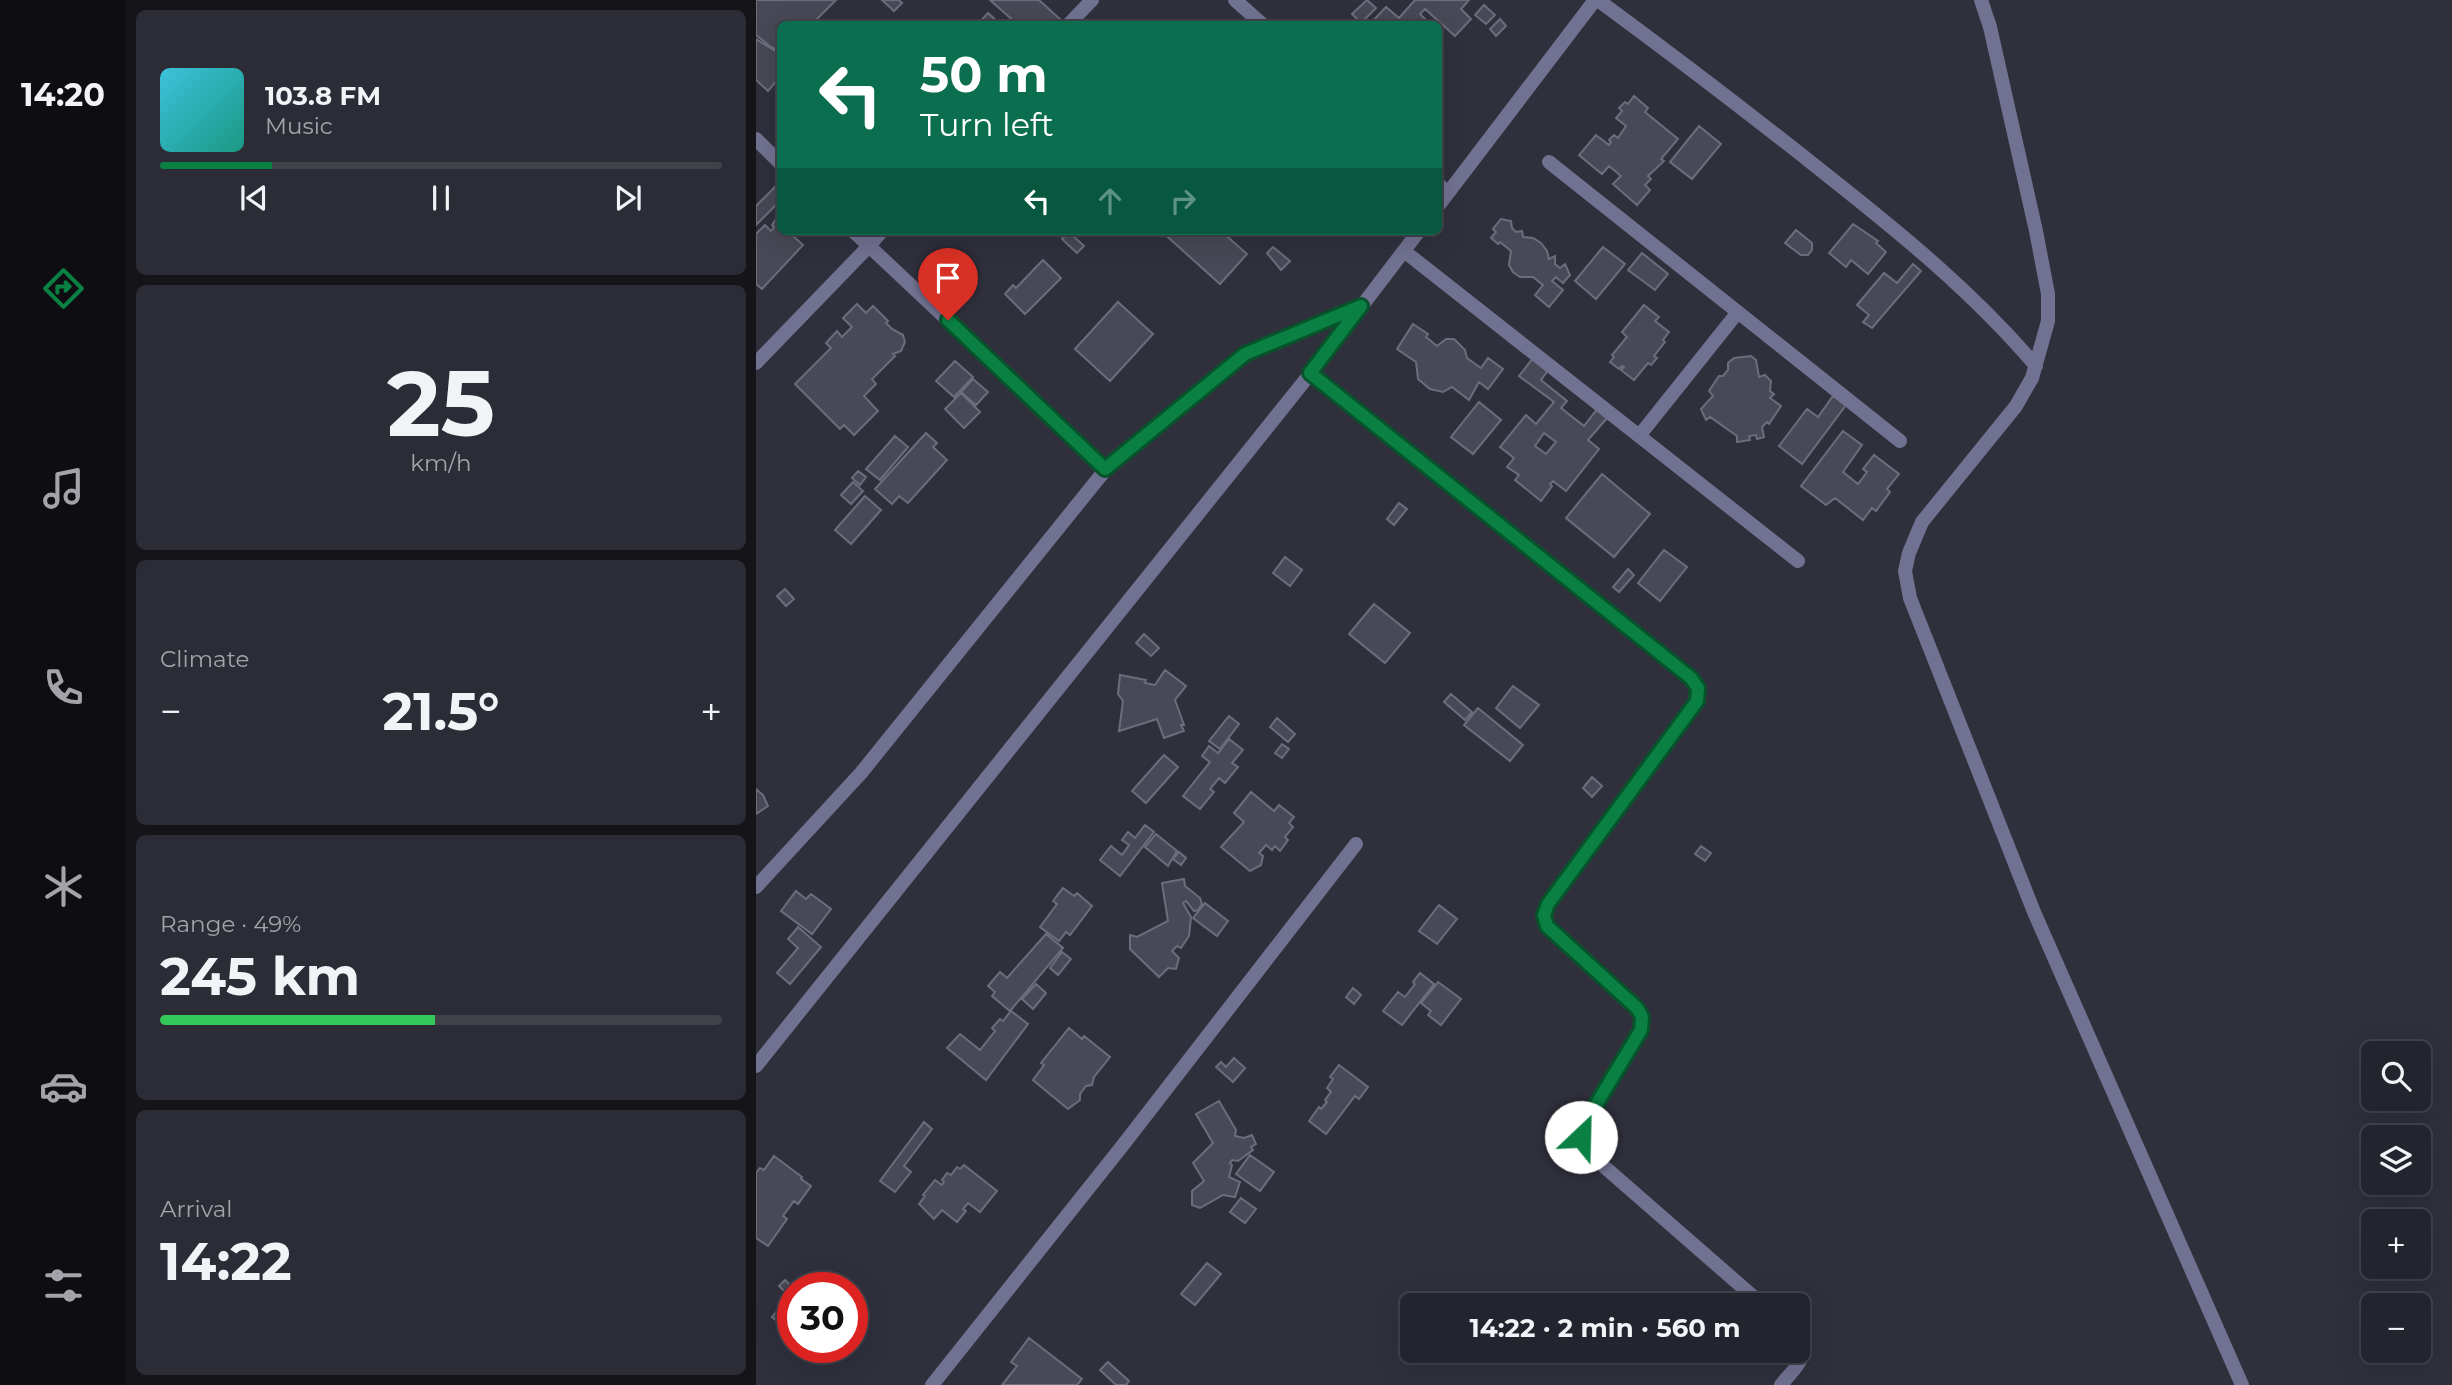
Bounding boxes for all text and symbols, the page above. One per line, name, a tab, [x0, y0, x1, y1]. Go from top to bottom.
text: 50 m	[920, 45, 1048, 104]
icon: left	[805, 49, 896, 140]
text: 14:20	[21, 75, 105, 114]
text: 103.8 FM	[265, 80, 381, 112]
text: Turn left	[920, 105, 1054, 144]
text: Music	[265, 112, 333, 140]
icon: previous	[235, 179, 273, 217]
icon: pause	[422, 179, 460, 217]
icon: next	[609, 179, 647, 217]
icon: left	[1018, 182, 1056, 220]
icon: ahead	[1091, 182, 1129, 220]
icon: right	[1164, 182, 1202, 220]
pin	[918, 248, 978, 320]
icon: arrive	[929, 259, 967, 297]
icon: directions	[39, 264, 88, 313]
text: 25	[387, 348, 495, 459]
text: km/h	[410, 449, 472, 477]
icon: music	[39, 464, 88, 513]
text: Climate	[160, 645, 249, 673]
icon: phone	[39, 663, 88, 712]
text: 21.5°	[382, 680, 500, 743]
text: −	[160, 688, 182, 735]
text: +	[700, 688, 722, 735]
icon: climate	[39, 862, 88, 911]
text: Range · 49%	[160, 910, 301, 938]
text: 245 km	[160, 945, 360, 1008]
map controls	[2361, 1041, 2431, 1363]
button: search	[2361, 1041, 2431, 1111]
icon: car	[39, 1062, 88, 1111]
position arrow	[1544, 1100, 1618, 1174]
button: layers	[2361, 1125, 2431, 1195]
text: Arrival	[160, 1195, 233, 1223]
button: +	[2361, 1209, 2431, 1279]
text: 14:22	[160, 1230, 292, 1293]
icon: filters	[39, 1261, 88, 1310]
speed limit sign: 30	[777, 1272, 868, 1363]
button: −	[2361, 1293, 2431, 1363]
text: 14:22 · 2 min · 560 m	[1469, 1312, 1741, 1344]

